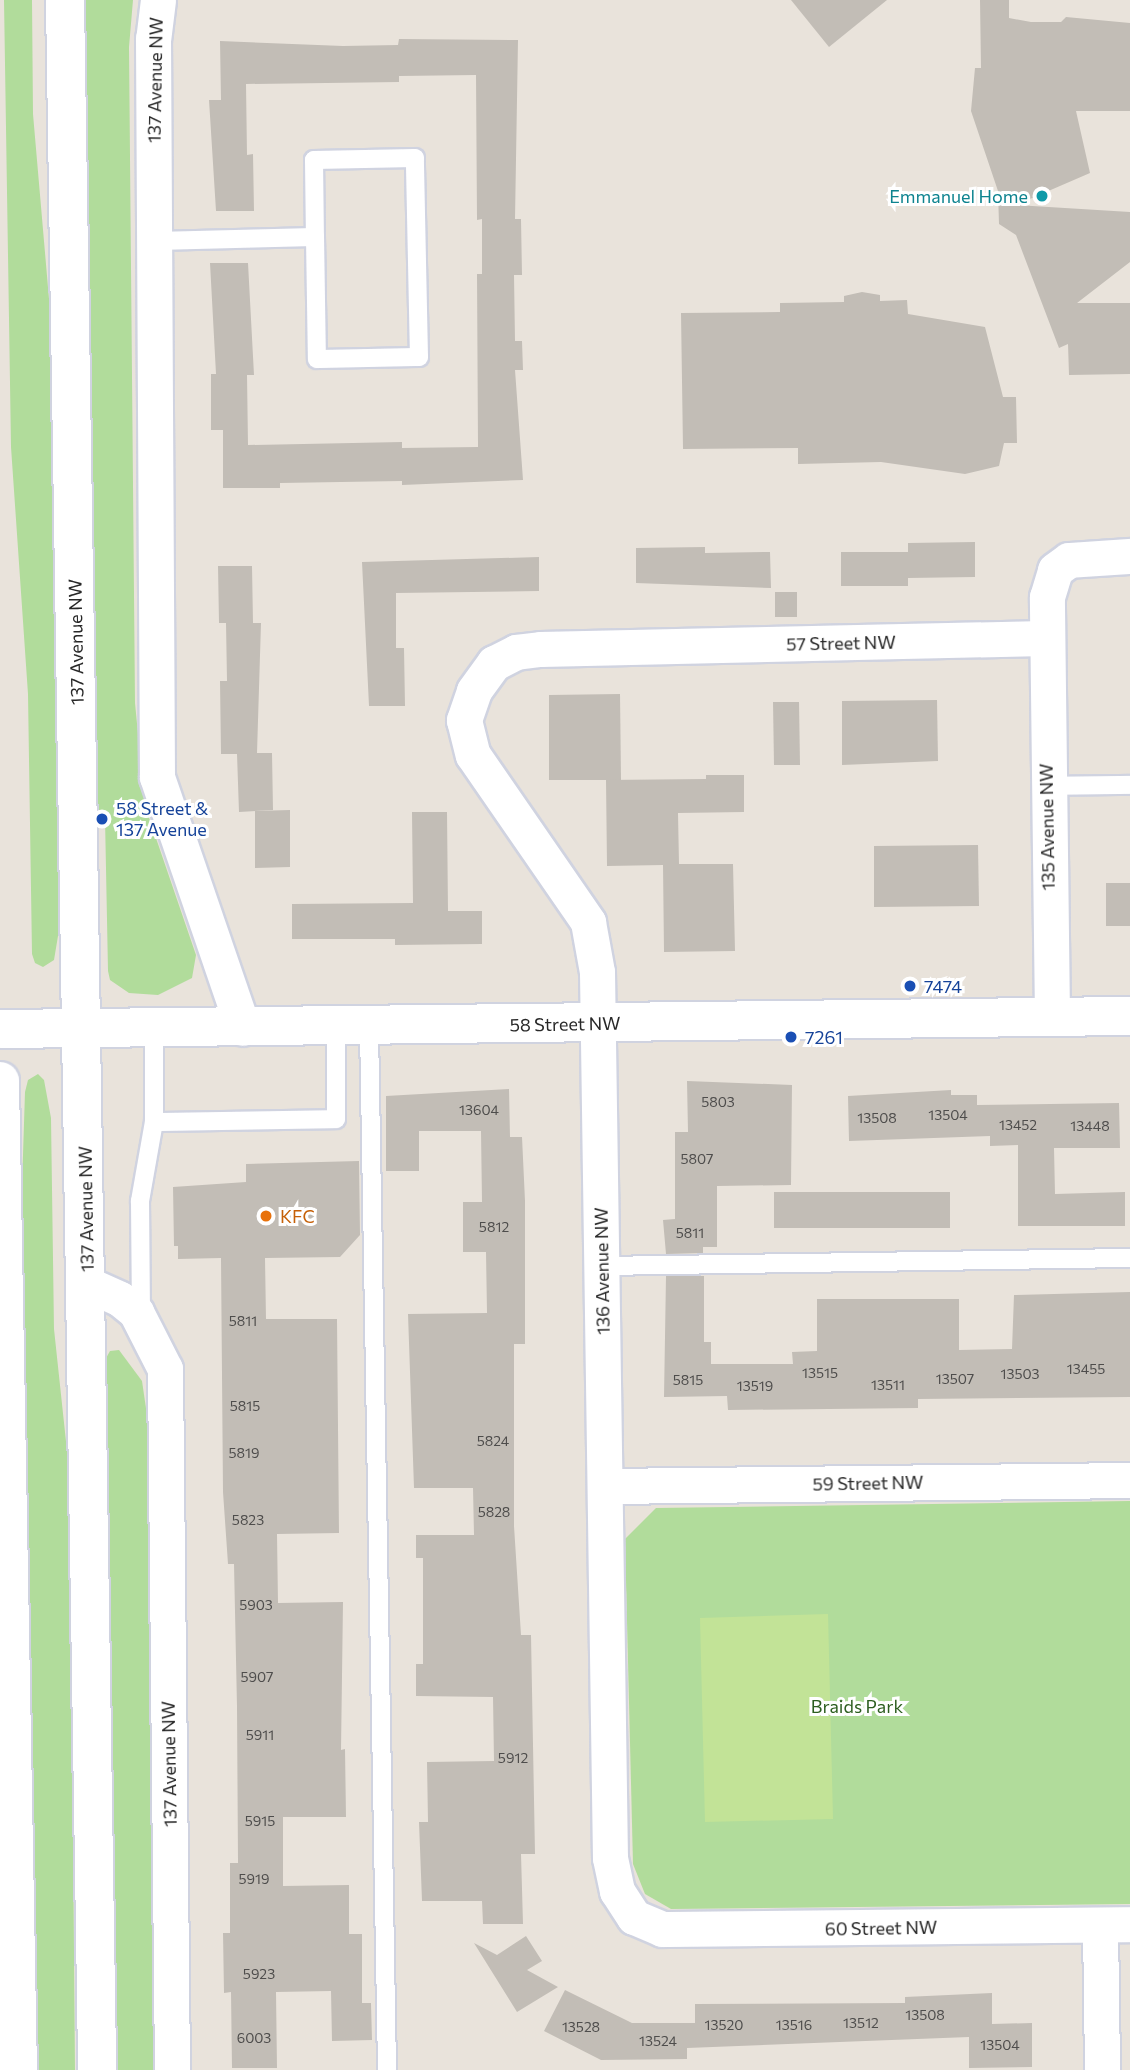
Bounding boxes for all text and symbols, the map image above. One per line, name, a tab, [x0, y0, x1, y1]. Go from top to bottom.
street label: 137 Avenue NW	[143, 17, 167, 143]
place label: Emmanuel Home	[889, 185, 1028, 207]
marker: Emmanuel Home	[1034, 188, 1050, 204]
street label: 137 Avenue NW	[64, 579, 88, 705]
street label: 57 Street NW	[786, 631, 896, 655]
street label: 135 Avenue NW	[1035, 763, 1059, 891]
place label: 58 Street & 137 Avenue	[116, 798, 208, 840]
marker: 58 Street & 137 Avenue	[94, 811, 110, 827]
place label: 7474	[924, 975, 962, 997]
marker: 7474	[902, 978, 918, 994]
street label: 58 Street NW	[509, 1012, 621, 1036]
place label: 7261	[805, 1026, 843, 1048]
marker: 7261	[783, 1029, 799, 1045]
house number: 5803	[701, 1094, 735, 1110]
house number: 13604	[459, 1102, 499, 1118]
house number: 13504	[928, 1107, 968, 1123]
house number: 13508	[857, 1110, 897, 1126]
house number: 13452	[999, 1117, 1037, 1133]
house number: 13448	[1070, 1118, 1110, 1134]
street label: 137 Avenue NW	[74, 1146, 98, 1272]
house number: 5807	[680, 1151, 714, 1167]
place label: KFC	[280, 1205, 315, 1227]
street label: 136 Avenue NW	[590, 1207, 614, 1335]
marker: KFC	[258, 1208, 274, 1224]
house number: 5812	[479, 1219, 509, 1235]
house number: 5811	[676, 1225, 704, 1241]
house number: 5811	[229, 1313, 257, 1329]
house number: 13455	[1067, 1361, 1105, 1377]
house number: 13515	[802, 1365, 838, 1381]
house number: 13503	[1000, 1366, 1040, 1382]
house number: 13507	[936, 1371, 974, 1387]
house number: 5815	[673, 1372, 703, 1388]
house number: 13511	[871, 1377, 905, 1393]
house number: 13519	[737, 1378, 773, 1394]
house number: 5815	[230, 1398, 260, 1414]
house number: 5824	[477, 1433, 509, 1449]
house number: 5819	[228, 1445, 260, 1461]
street label: 59 Street NW	[812, 1471, 924, 1495]
house number: 5828	[478, 1504, 510, 1520]
house number: 5823	[232, 1512, 264, 1528]
house number: 5903	[239, 1597, 273, 1613]
house number: 5907	[240, 1669, 274, 1685]
park label: Braids Park	[811, 1695, 903, 1717]
street label: 137 Avenue NW	[157, 1701, 181, 1827]
house number: 5911	[246, 1727, 274, 1743]
house number: 5912	[498, 1750, 528, 1766]
house number: 5915	[245, 1813, 275, 1829]
house number: 5919	[238, 1871, 270, 1887]
street label: 60 Street NW	[825, 1916, 937, 1940]
house number: 5923	[243, 1966, 275, 1982]
house number: 13508	[905, 2007, 945, 2023]
house number: 13512	[843, 2015, 879, 2031]
house number: 13520	[705, 2017, 743, 2033]
house number: 13516	[776, 2017, 812, 2033]
house number: 13528	[562, 2019, 600, 2035]
house number: 6003	[237, 2030, 271, 2046]
house number: 13524	[639, 2033, 677, 2049]
house number: 13504	[980, 2037, 1020, 2053]

